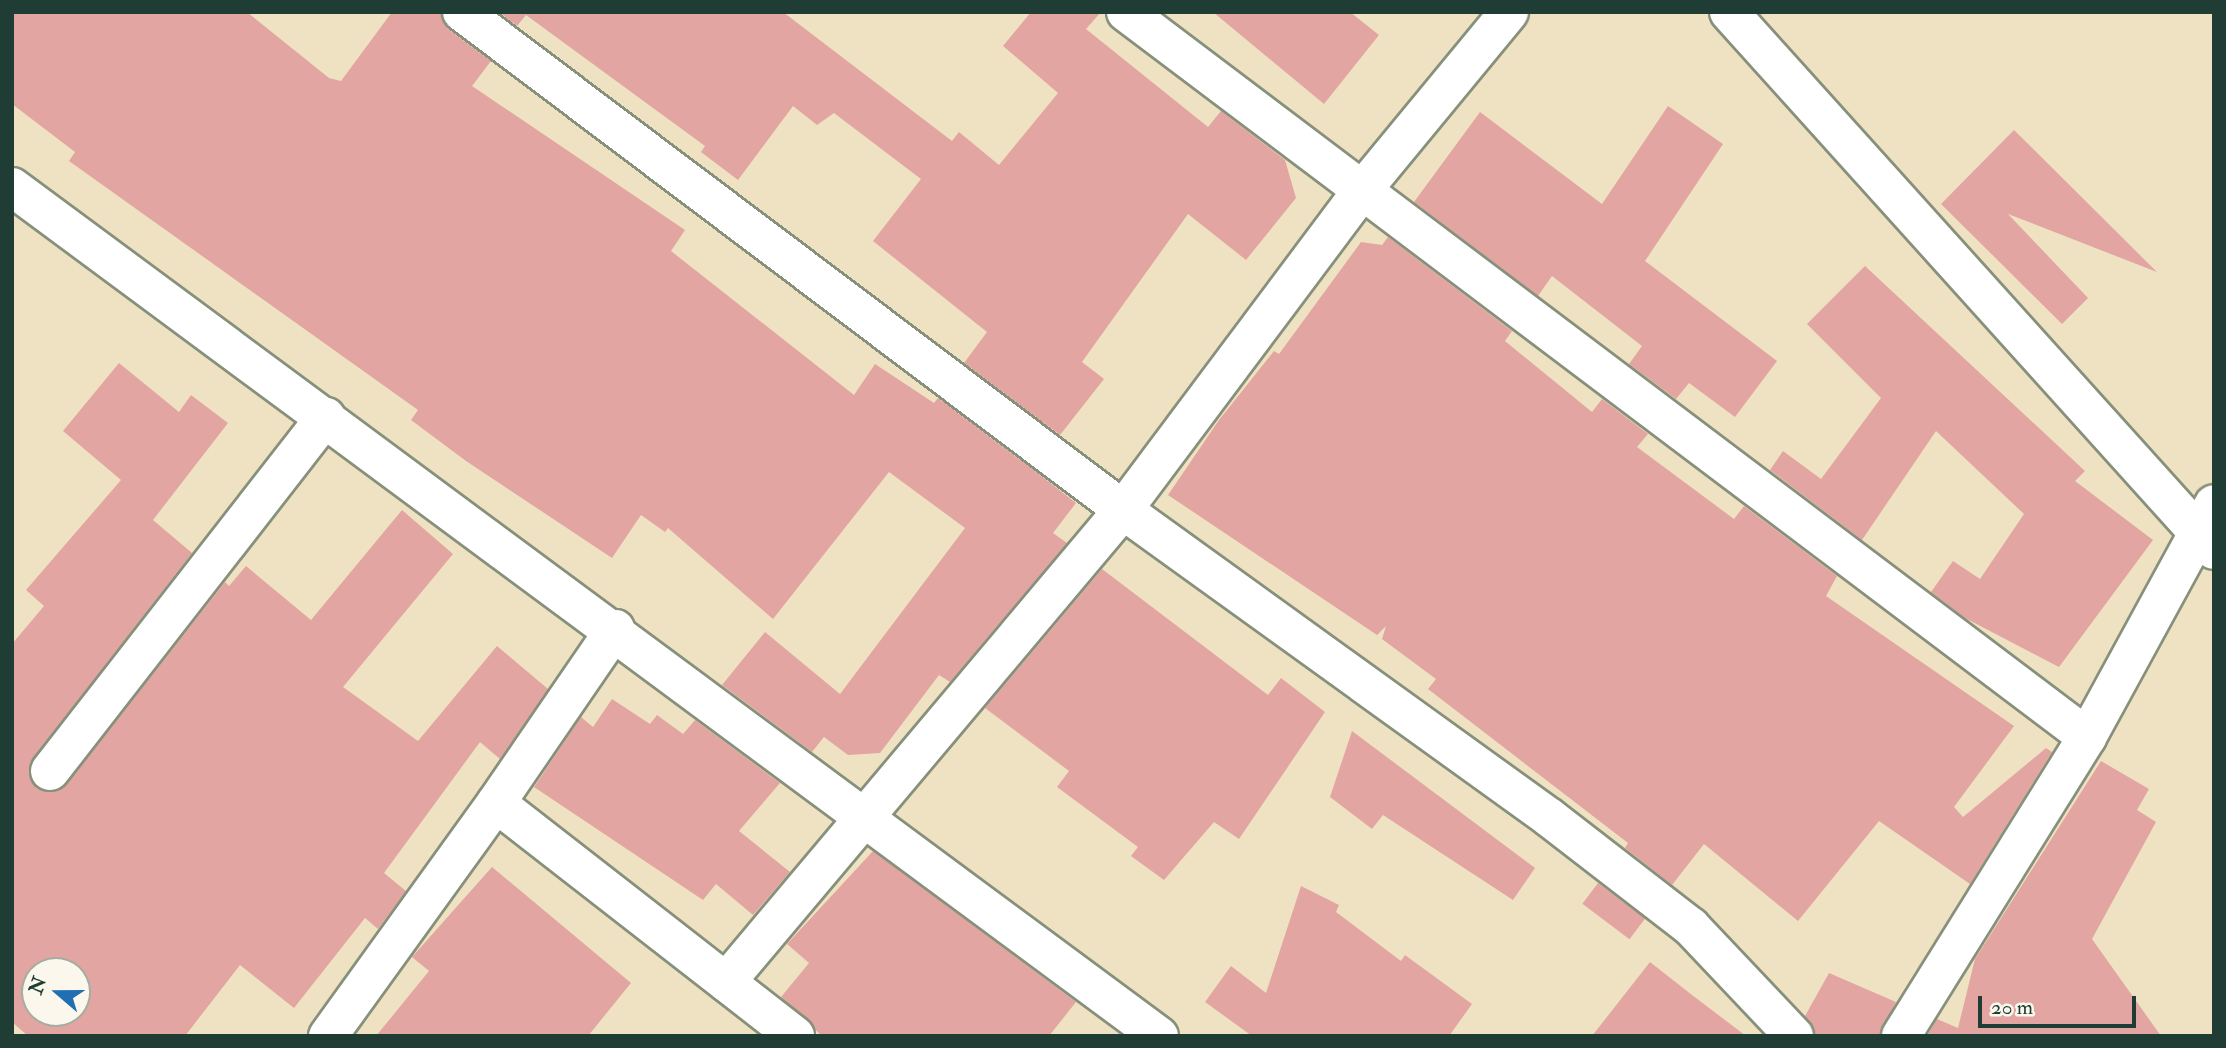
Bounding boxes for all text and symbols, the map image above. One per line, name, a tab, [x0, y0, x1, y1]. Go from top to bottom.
north arrow	[21, 957, 91, 1027]
text: N	[24, 973, 52, 998]
scale bar	[1981, 982, 2138, 1026]
text: 20 m	[1991, 994, 2033, 1021]

